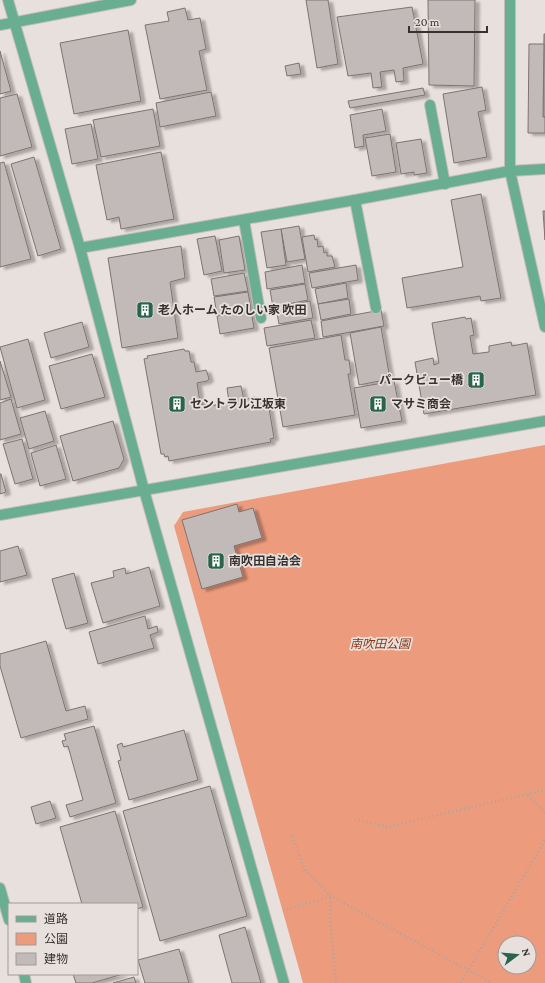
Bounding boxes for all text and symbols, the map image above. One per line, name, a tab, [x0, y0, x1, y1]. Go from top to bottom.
scale bar	[409, 8, 487, 34]
text: 20 m	[415, 15, 440, 29]
building icon: 老人ホーム たのしい家 吹田	[135, 300, 155, 320]
place label: 老人ホーム たのしい家 吹田	[158, 303, 306, 317]
building icon: パークビュー橋	[466, 370, 486, 390]
place label: パークビュー橋	[379, 373, 464, 387]
building icon: セントラル江坂東	[167, 394, 187, 414]
building icon: マサミ商会	[368, 394, 388, 414]
place label: セントラル江坂東	[190, 397, 286, 411]
place label: マサミ商会	[391, 397, 451, 411]
building icon: 南吹田自治会	[206, 551, 226, 571]
place label: 南吹田自治会	[229, 554, 301, 568]
park label: 南吹田公園	[350, 637, 412, 651]
legend	[8, 903, 138, 975]
text: 道路	[44, 912, 68, 926]
text: 公園	[44, 932, 68, 946]
north arrow	[497, 935, 537, 975]
text: N	[520, 947, 534, 958]
text: 建物	[44, 952, 68, 966]

